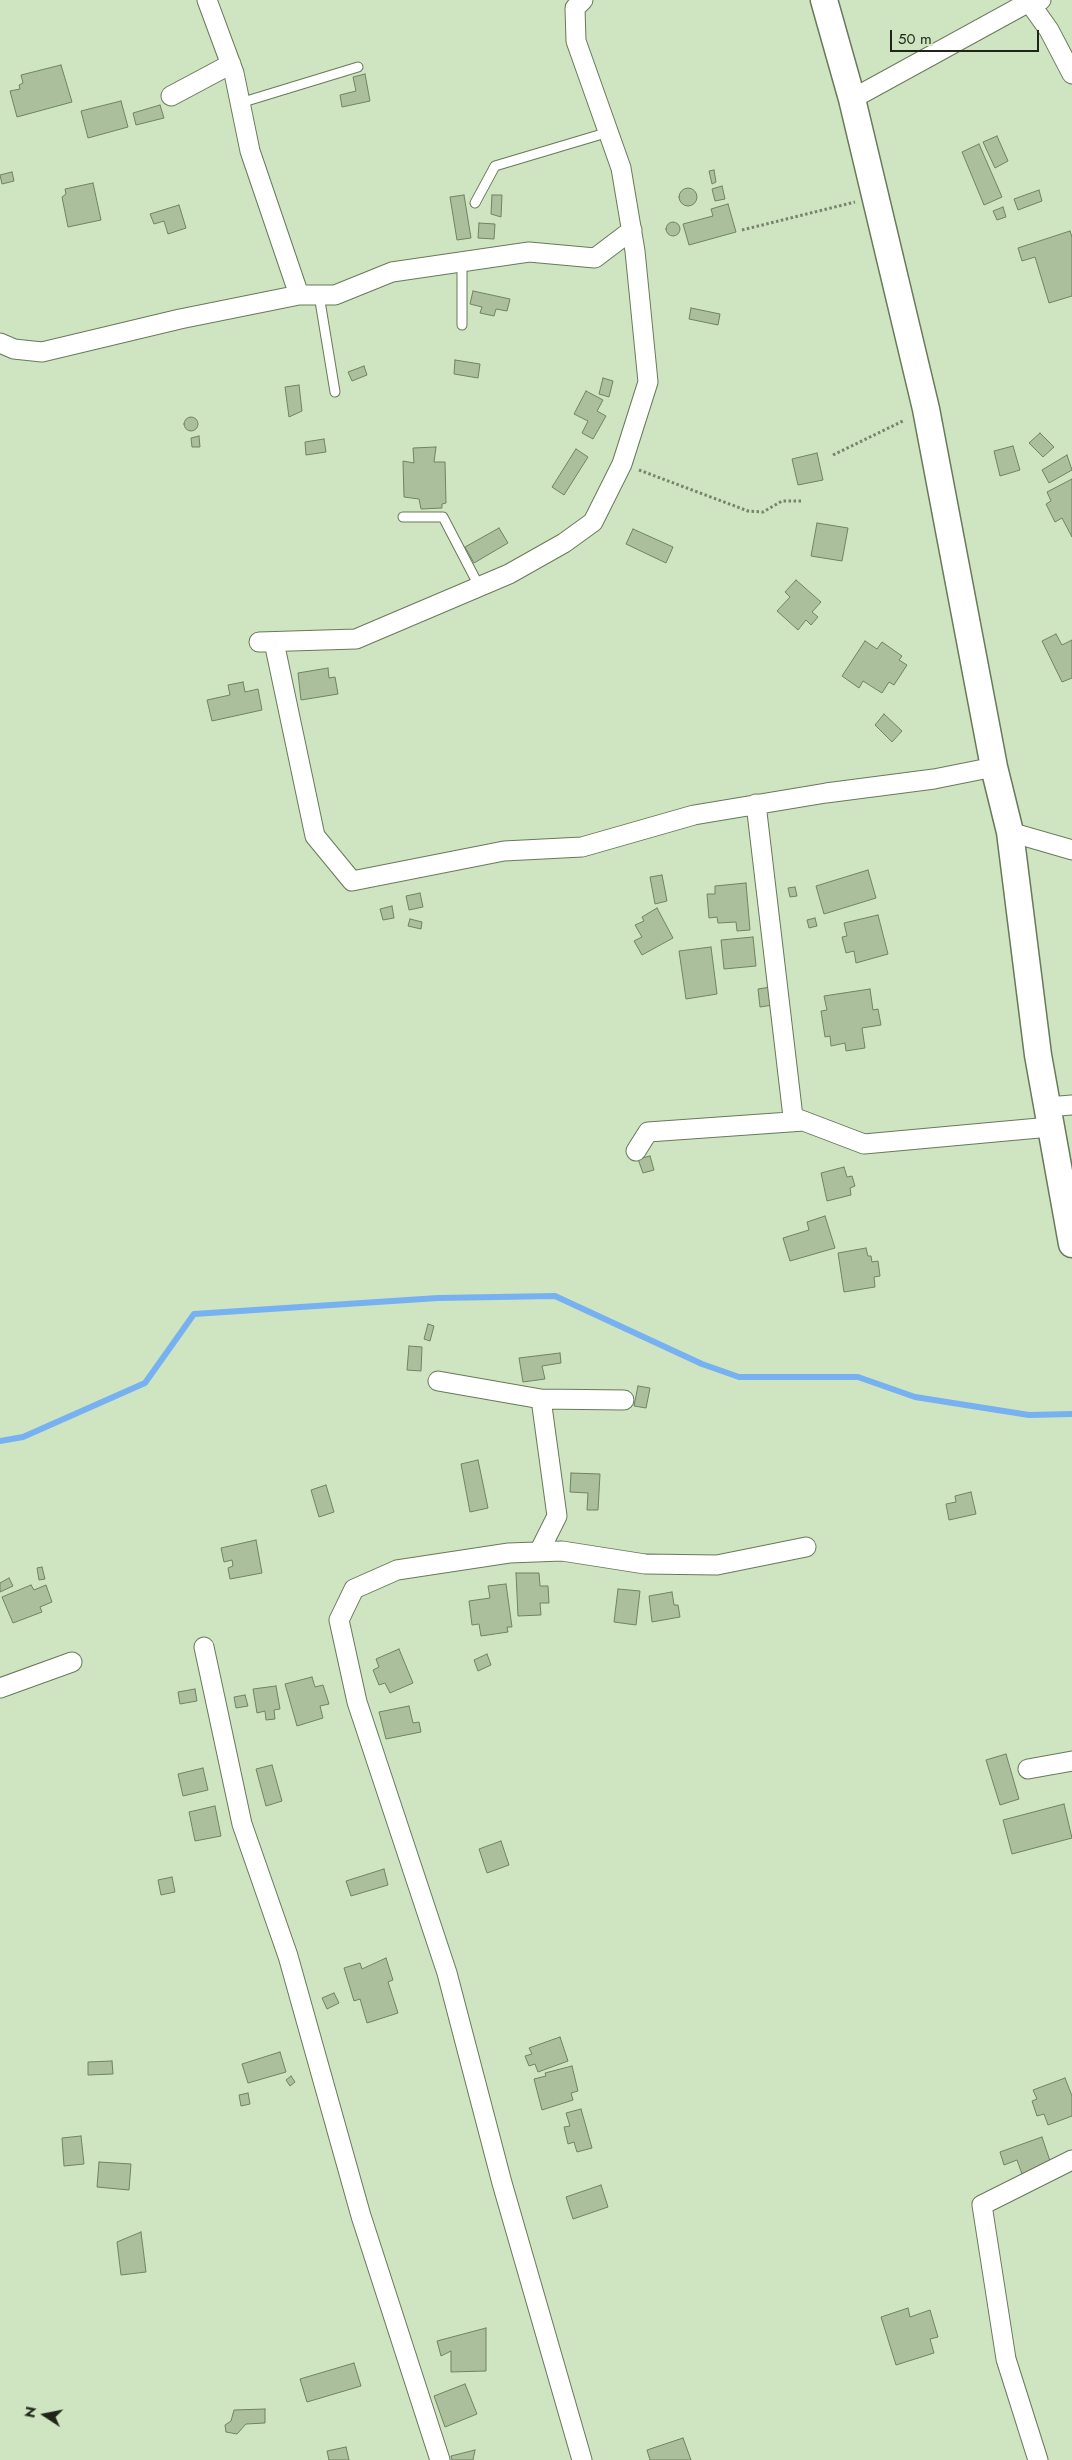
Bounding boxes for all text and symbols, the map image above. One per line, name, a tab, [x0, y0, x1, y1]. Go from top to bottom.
scale bar	[892, 20, 1041, 52]
text: 50 m	[898, 28, 932, 50]
north arrow	[20, 2390, 70, 2440]
text: N	[19, 2405, 41, 2420]

